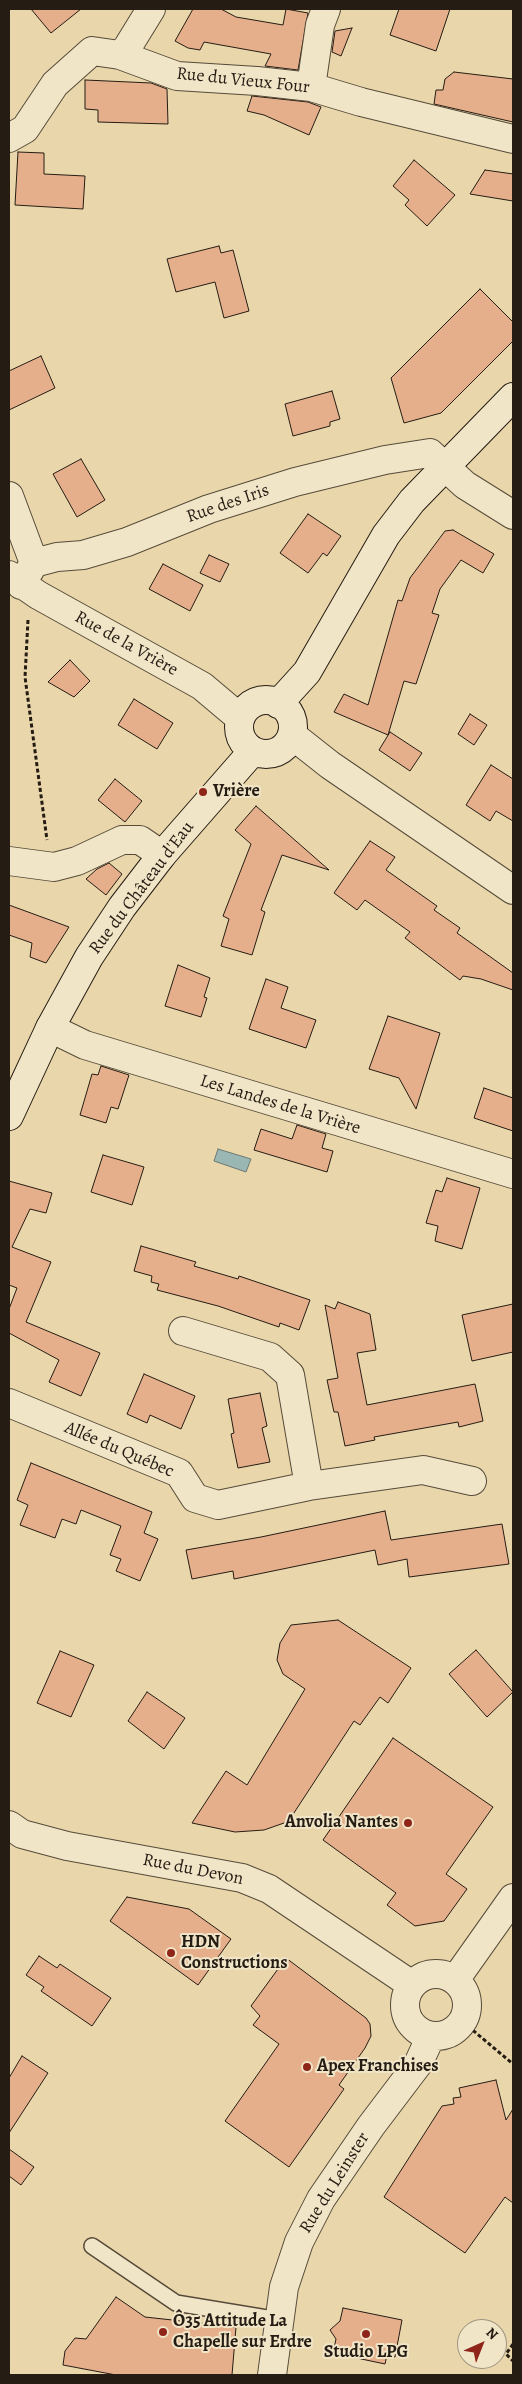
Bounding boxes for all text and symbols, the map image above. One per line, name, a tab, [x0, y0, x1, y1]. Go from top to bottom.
street label: Rue du Vieux Four	[175, 63, 311, 99]
street label: Rue des Iris	[184, 480, 272, 528]
street label: Rue de la Vrière	[71, 607, 181, 681]
place label: Vrière	[213, 781, 260, 803]
marker: Vrière	[197, 786, 209, 798]
street label: Rue du Château d'Eau	[85, 817, 199, 959]
street label: Les Landes de la Vrière	[197, 1070, 363, 1140]
street label: Allée du Québec	[61, 1417, 177, 1483]
place label: Anvolia Nantes	[285, 1812, 398, 1834]
marker: Anvolia Nantes	[402, 1817, 414, 1829]
street label: Rue du Devon	[141, 1850, 245, 1890]
place label: HDN Constructions	[181, 1932, 287, 1975]
marker: HDN Constructions	[165, 1947, 177, 1959]
place label: Apex Franchises	[317, 2056, 439, 2078]
marker: Apex Franchises	[301, 2061, 313, 2073]
street label: Rue du Leinster	[295, 2128, 375, 2238]
place label: Ô35 Attitude La Chapelle sur Erdre	[173, 2311, 312, 2354]
north arrow	[457, 2319, 507, 2369]
text: N	[482, 2323, 502, 2344]
marker: Ô35 Attitude La Chapelle sur Erdre	[157, 2326, 169, 2338]
marker: Studio LPG	[360, 2328, 372, 2340]
place label: Studio LPG	[324, 2342, 408, 2364]

